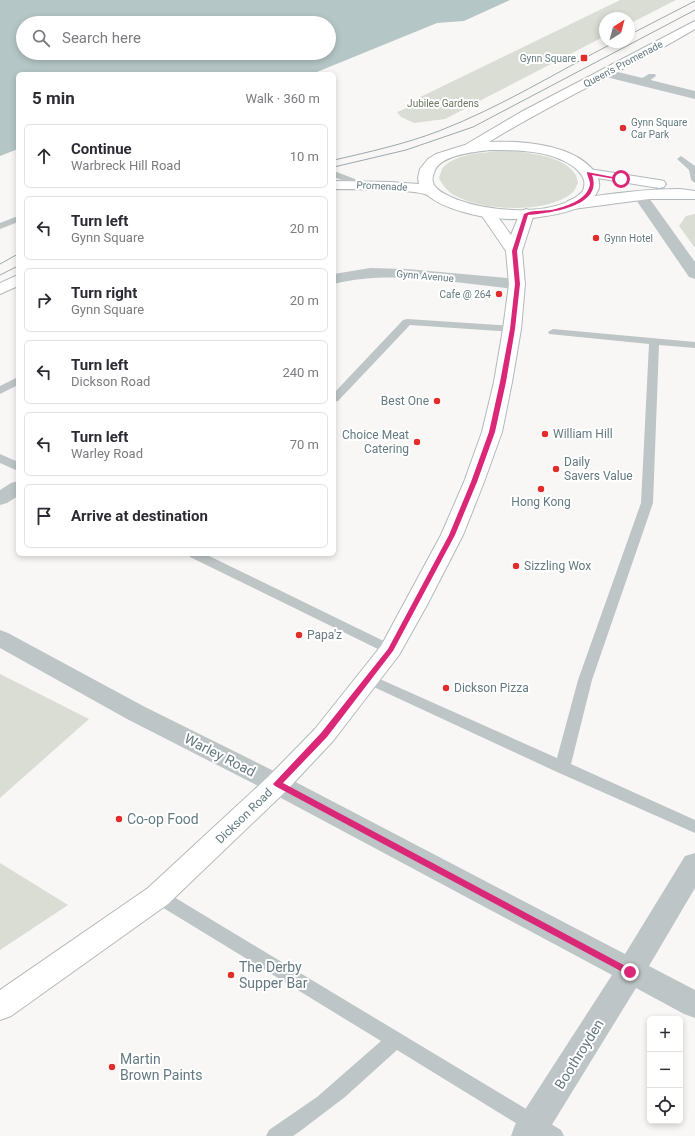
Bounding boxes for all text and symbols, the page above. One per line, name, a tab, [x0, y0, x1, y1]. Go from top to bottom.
north arrow	[599, 12, 635, 48]
search box	[16, 16, 336, 60]
icon: search	[30, 27, 52, 49]
text: Search here	[62, 29, 141, 47]
street label: Queen's Promenade	[581, 38, 665, 90]
place label: Gynn Square	[520, 53, 576, 64]
marker: Gynn Square	[579, 53, 589, 63]
text: 5 min	[32, 88, 75, 108]
text: Walk · 360 m	[245, 91, 320, 106]
park label: Jubilee Gardens	[407, 98, 479, 109]
place label: Gynn Square Car Park	[631, 117, 687, 140]
marker: Gynn Square Car Park	[618, 123, 628, 133]
text: Continue	[71, 140, 132, 158]
icon: ahead	[33, 145, 55, 167]
text: 10 m	[290, 149, 319, 164]
text: Warbreck Hill Road	[71, 158, 181, 173]
route start	[612, 170, 630, 188]
street label: Promenade	[356, 179, 408, 193]
text: Turn left	[71, 212, 128, 230]
icon: left	[33, 217, 55, 239]
text: 20 m	[290, 221, 319, 236]
text: Gynn Square	[71, 230, 144, 245]
marker: Gynn Hotel	[591, 233, 601, 243]
place label: Gynn Hotel	[604, 233, 653, 244]
street label: Gynn Avenue	[396, 268, 454, 284]
text: Turn right	[71, 284, 137, 302]
icon: right	[33, 289, 55, 311]
place label: Cafe @ 264	[440, 289, 491, 300]
marker: Cafe @ 264	[494, 289, 504, 299]
text: 20 m	[290, 293, 319, 308]
text: Gynn Square	[71, 302, 144, 317]
text: Turn left	[71, 356, 128, 374]
icon: left	[33, 361, 55, 383]
text: 240 m	[282, 365, 319, 380]
text: Dickson Road	[71, 374, 150, 389]
place label: Best One	[381, 394, 429, 408]
marker: Best One	[432, 396, 442, 406]
place label: William Hill	[553, 427, 613, 441]
text: Turn left	[71, 428, 128, 446]
place label: Choice Meat Catering	[342, 428, 409, 456]
marker: William Hill	[540, 429, 550, 439]
icon: left	[33, 433, 55, 455]
text: 70 m	[290, 437, 319, 452]
marker: Choice Meat Catering	[412, 437, 422, 447]
text: Warley Road	[71, 446, 143, 461]
place label: Daily Savers Value	[564, 455, 633, 483]
marker: Daily Savers Value	[551, 464, 561, 474]
marker: Hong Kong	[536, 484, 546, 494]
place label: Hong Kong	[511, 495, 571, 509]
icon: arrive	[33, 505, 55, 527]
text: Arrive at destination	[71, 507, 208, 525]
place label: Sizzling Wox	[524, 559, 591, 573]
marker: Sizzling Wox	[511, 561, 521, 571]
place label: Papa'z	[307, 628, 342, 642]
marker: Papa'z	[294, 630, 304, 640]
place label: Dickson Pizza	[454, 681, 529, 695]
marker: Dickson Pizza	[441, 683, 451, 693]
street label: Warley Road	[182, 730, 258, 780]
street label: Dickson Road	[213, 785, 275, 847]
place label: Co-op Food	[127, 811, 199, 827]
marker: Co-op Food	[114, 814, 124, 824]
place label: The Derby Supper Bar	[239, 959, 308, 991]
route end	[621, 963, 639, 981]
marker: The Derby Supper Bar	[226, 970, 236, 980]
street label: Boothroyden	[551, 1016, 607, 1092]
map controls	[647, 1016, 683, 1124]
button: +	[647, 1016, 683, 1052]
place label: Martin Brown Paints	[120, 1051, 202, 1083]
button: −	[647, 1052, 683, 1088]
marker: Martin Brown Paints	[107, 1062, 117, 1072]
button: locate	[647, 1088, 683, 1124]

